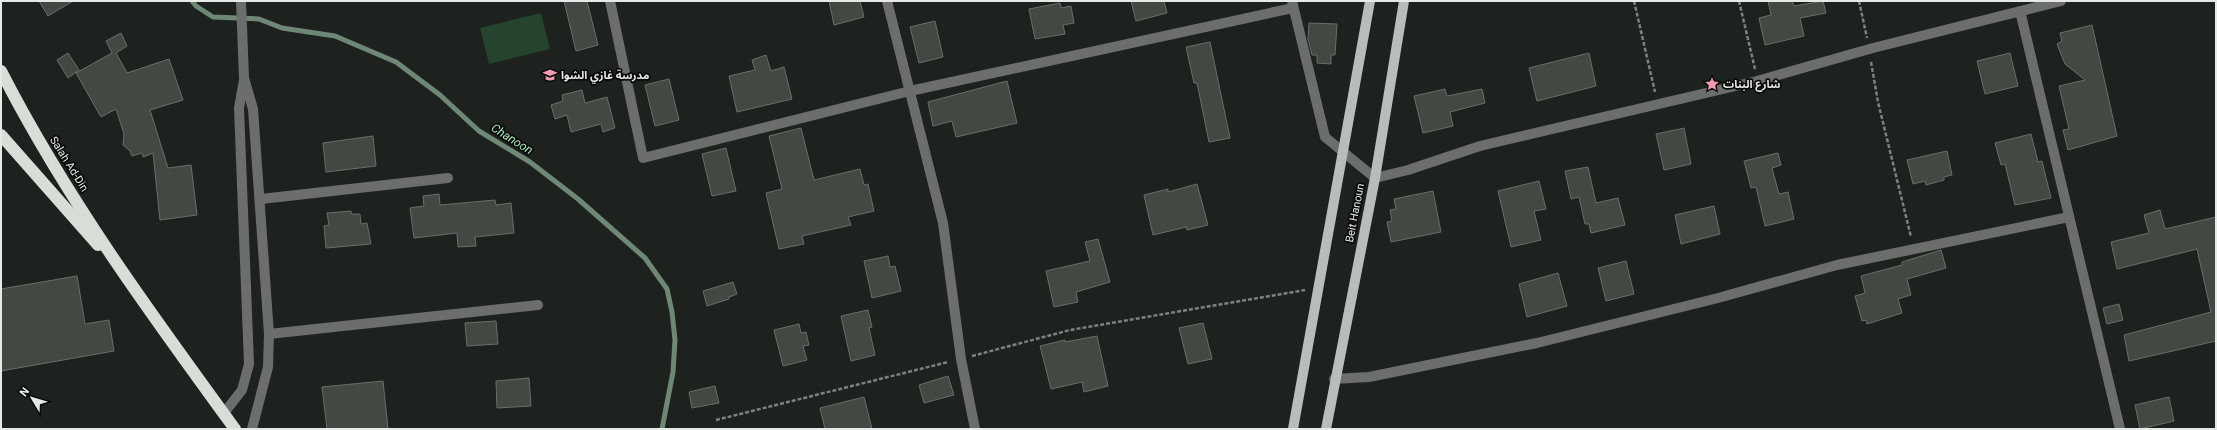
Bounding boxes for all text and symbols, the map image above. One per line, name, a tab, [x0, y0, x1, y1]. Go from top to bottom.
school or university icon: مدرسة غازي الشوا	[542, 67, 558, 83]
place label: مدرسة غازي الشوا	[561, 69, 649, 84]
place icon: شارع البنات	[1704, 76, 1720, 92]
place label: شارع البنات	[1723, 78, 1780, 92]
water label: Chanoon	[489, 121, 535, 157]
street label: Salah Ad-Din	[47, 134, 91, 194]
street label: Beit Hanoun	[1343, 182, 1367, 244]
north arrow	[12, 378, 52, 418]
text: N	[17, 385, 32, 399]

